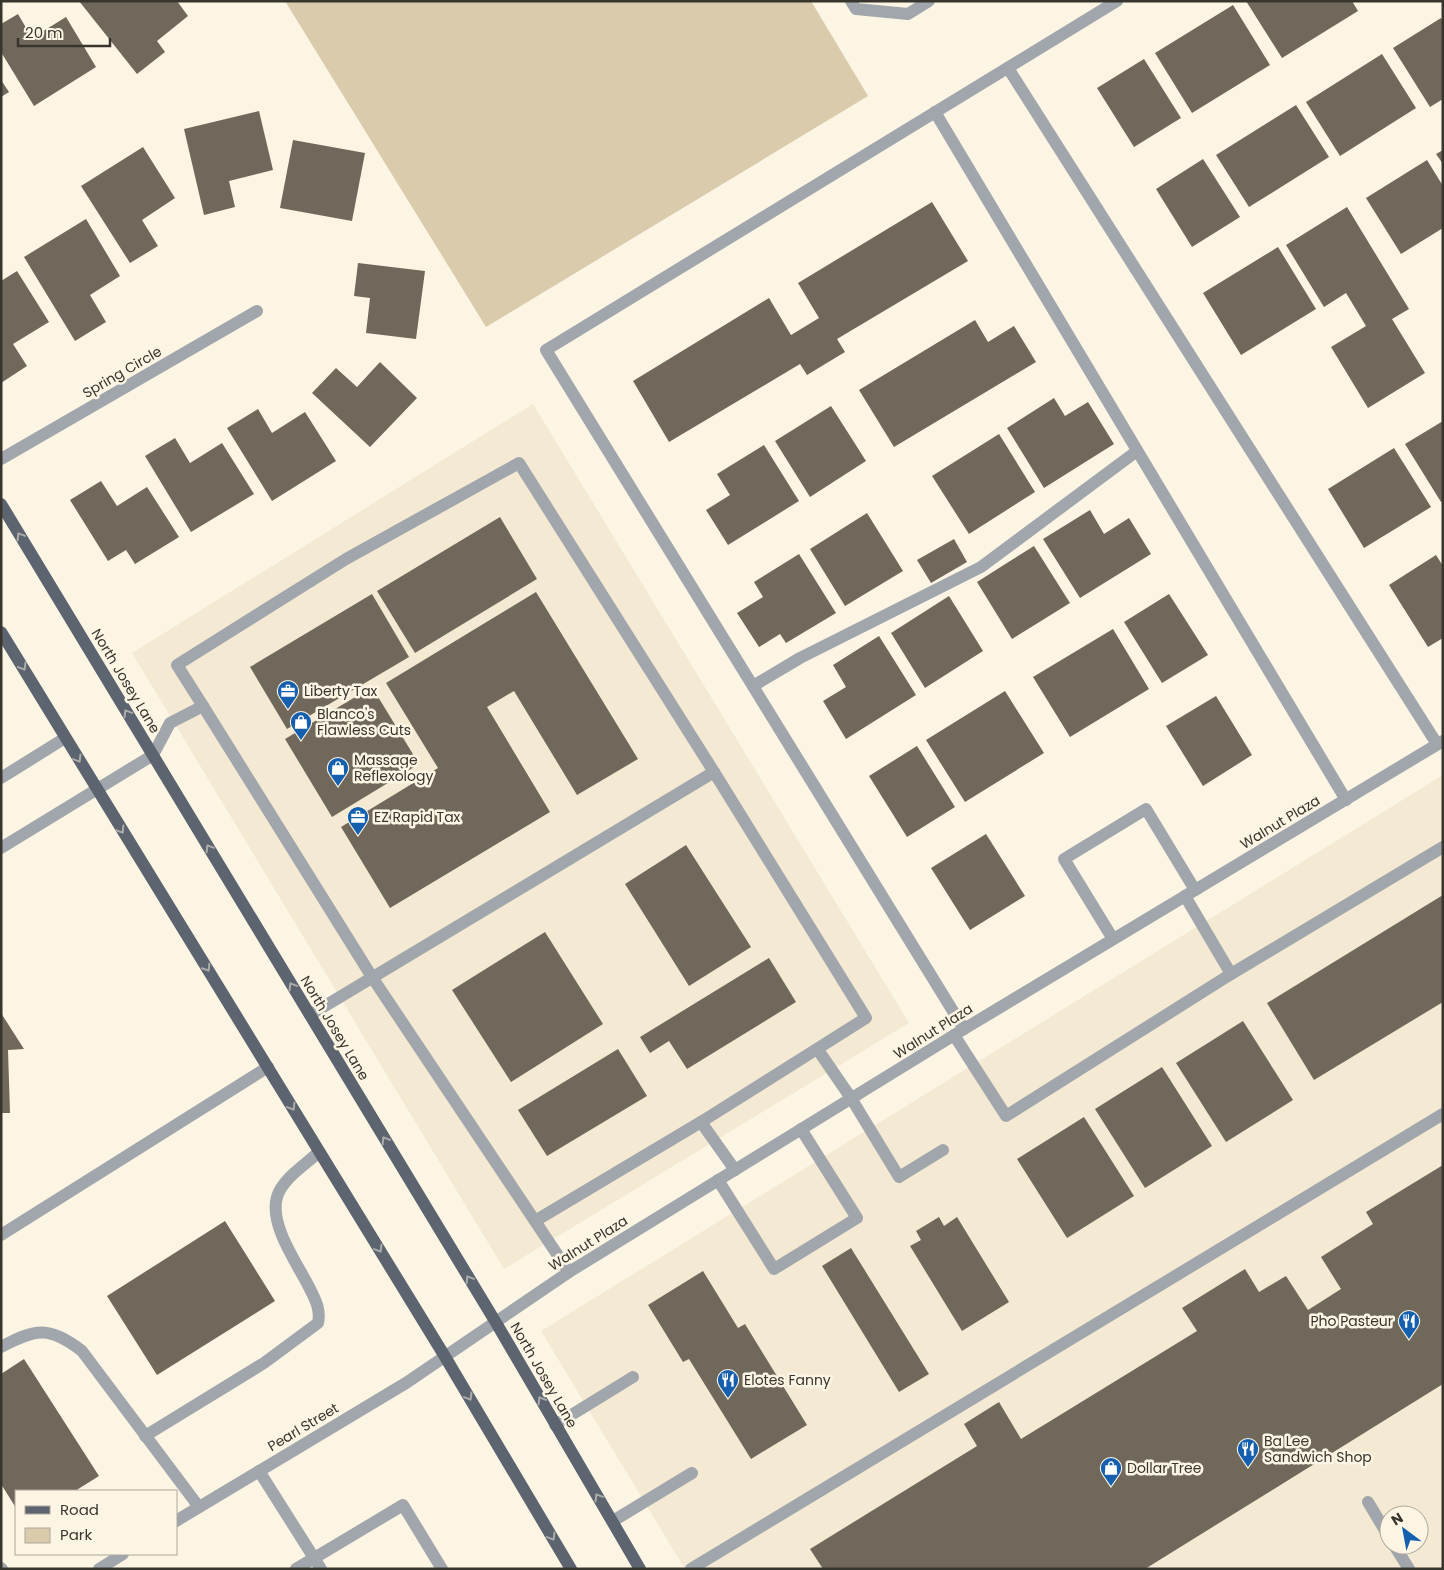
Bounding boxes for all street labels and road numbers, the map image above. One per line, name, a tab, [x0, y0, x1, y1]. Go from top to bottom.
street label: Spring Circle	[79, 341, 166, 403]
street label: North Josey Lane	[87, 625, 165, 737]
street label: Walnut Plaza	[1236, 790, 1324, 854]
street label: North Josey Lane	[296, 972, 374, 1084]
street label: Walnut Plaza	[889, 999, 977, 1063]
street label: Walnut Plaza	[544, 1211, 632, 1275]
street label: North Josey Lane	[506, 1318, 583, 1432]
street label: Pearl Street	[264, 1398, 342, 1456]

